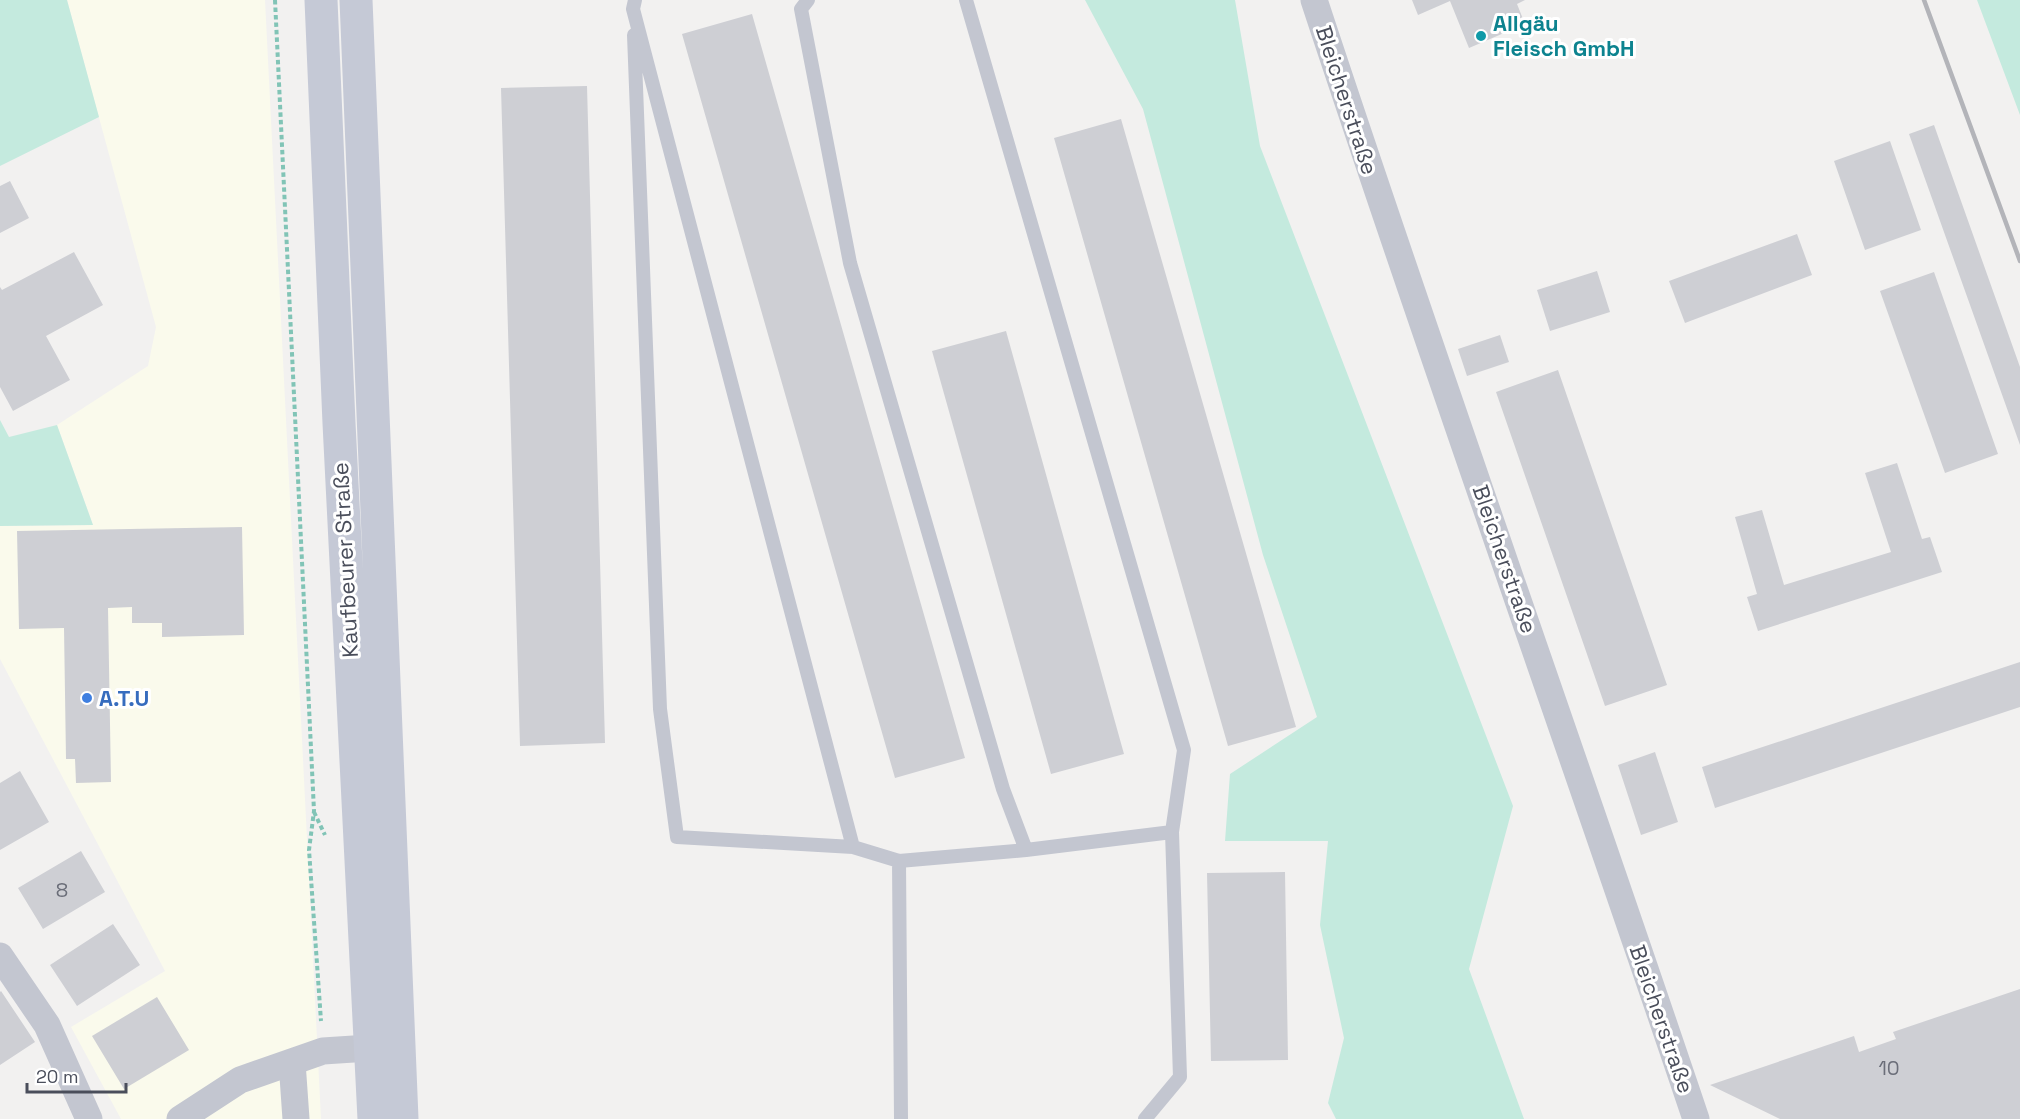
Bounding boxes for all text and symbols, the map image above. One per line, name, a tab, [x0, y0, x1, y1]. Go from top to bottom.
place label: Allgäu Fleisch GmbH	[1493, 9, 1635, 62]
street label: Bleicherstraße	[1310, 22, 1384, 178]
marker: Allgäu Fleisch GmbH	[1474, 29, 1488, 43]
street label: Kaufbeurer Straße	[326, 462, 364, 658]
street label: Bleicherstraße	[1467, 481, 1543, 637]
place label: A.T.U	[99, 684, 149, 712]
marker: A.T.U	[80, 691, 94, 705]
house number: 8	[56, 877, 68, 903]
street label: Bleicherstraße	[1624, 941, 1700, 1097]
house number: 10	[1878, 1055, 1900, 1081]
scale bar	[27, 1056, 126, 1094]
text: 20 m	[36, 1065, 79, 1088]

